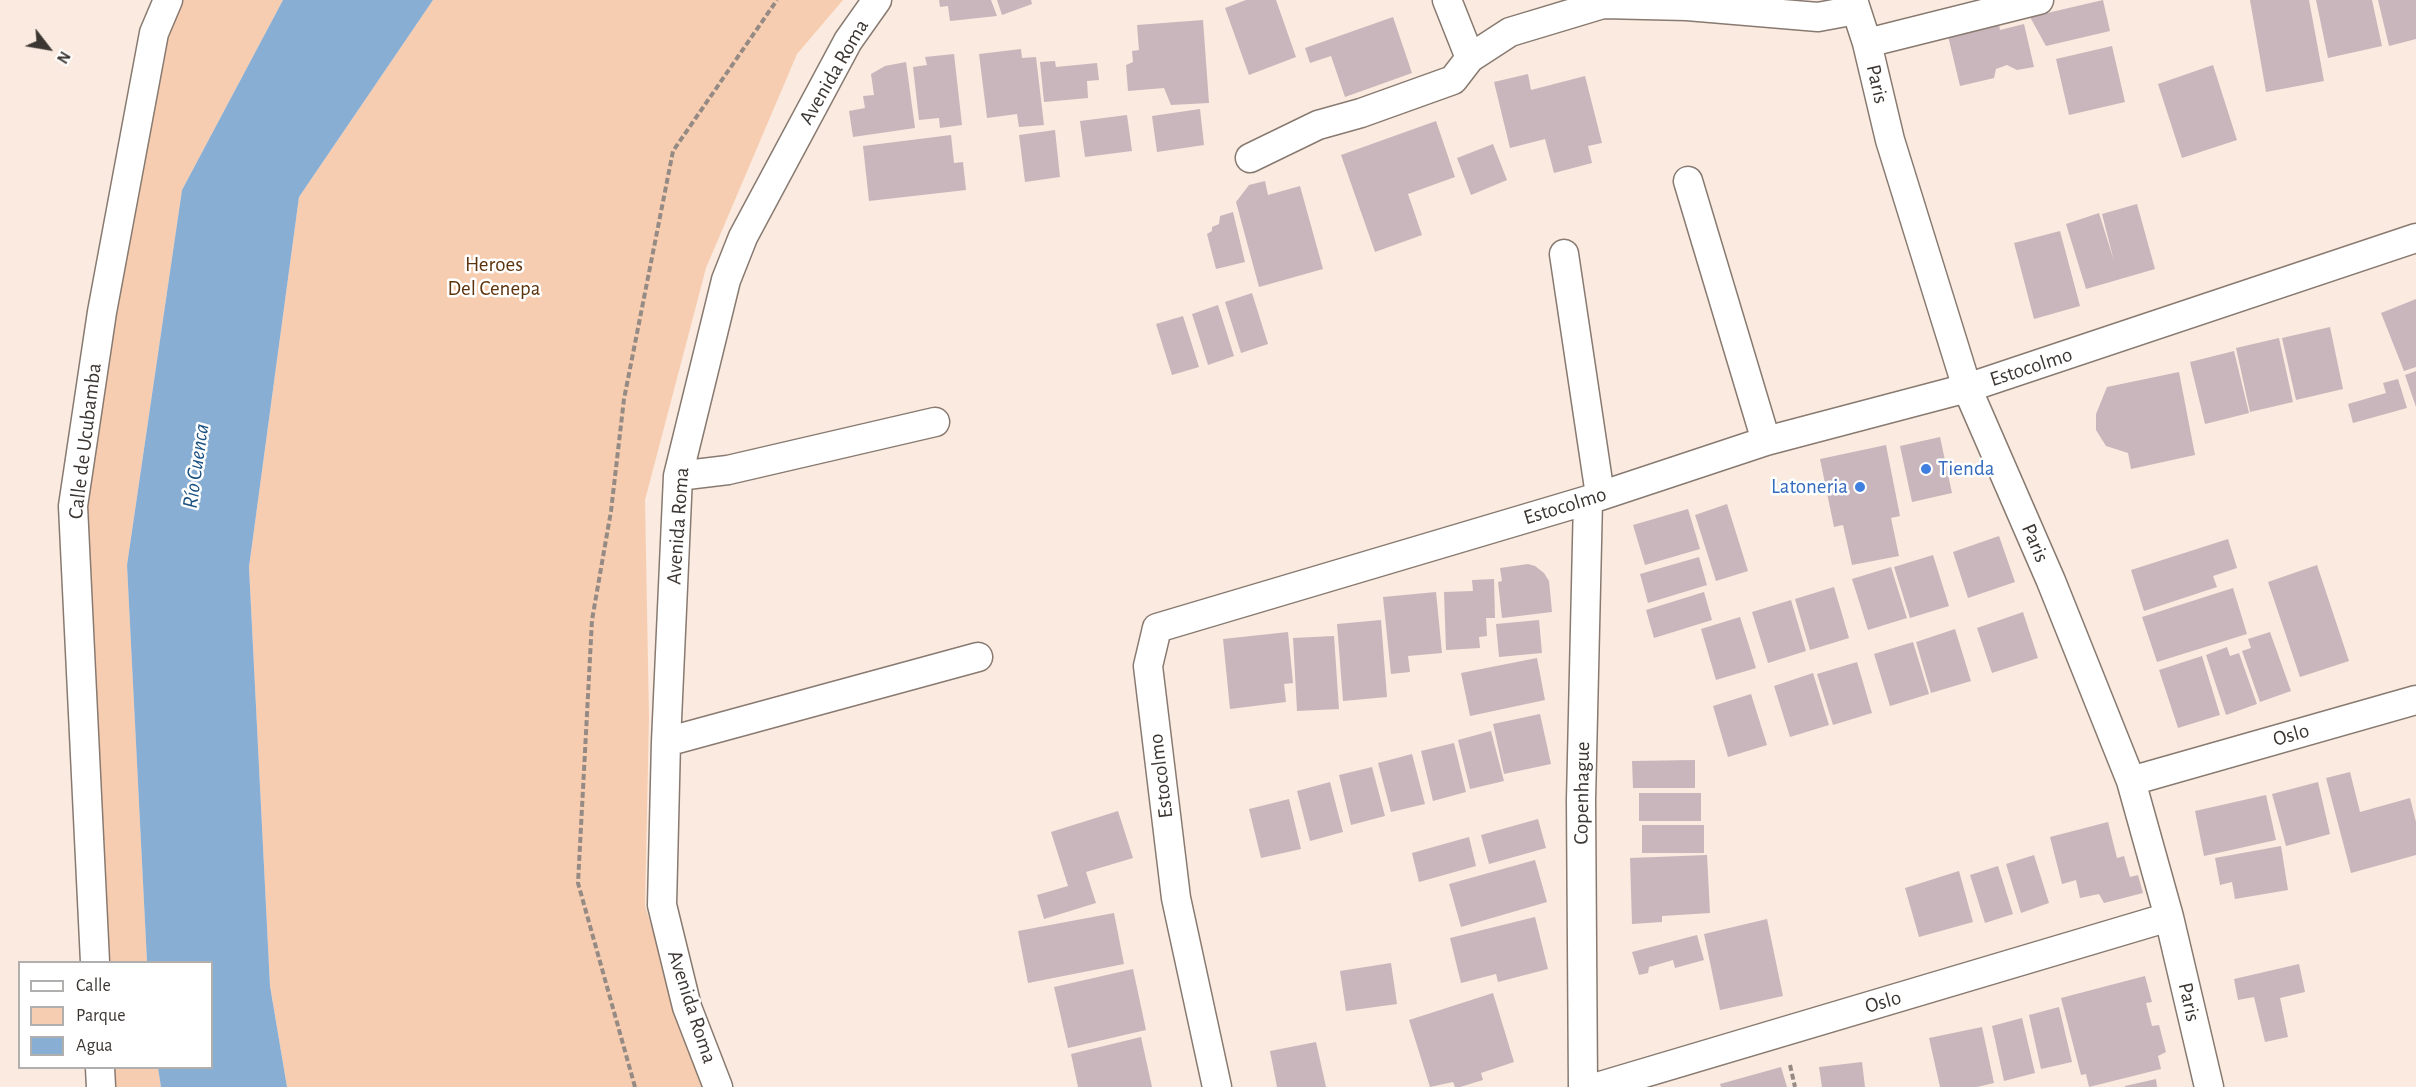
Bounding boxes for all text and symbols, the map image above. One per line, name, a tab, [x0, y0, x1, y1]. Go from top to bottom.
street label: Avenida Roma	[794, 15, 874, 129]
north arrow	[18, 18, 78, 78]
text: N	[54, 48, 73, 66]
street label: Paris	[1860, 62, 1894, 106]
park label: Heroes Del Cenepa	[448, 252, 540, 302]
street label: Estocolmo	[1987, 342, 2075, 392]
street label: Calle de Ucubamba	[63, 362, 107, 520]
water label: Río Cuenca	[177, 422, 215, 510]
place label: Tienda	[1938, 456, 1994, 482]
marker: Tienda	[1919, 462, 1933, 476]
street label: Avenida Roma	[661, 467, 695, 585]
place label: Latoneria	[1771, 474, 1848, 500]
marker: Latoneria	[1853, 480, 1867, 494]
street label: Estocolmo	[1521, 481, 1609, 531]
street label: Paris	[2016, 520, 2054, 566]
street label: Oslo	[2270, 718, 2312, 752]
street label: Estocolmo	[1143, 732, 1179, 820]
street label: Copenhague	[1569, 741, 1595, 845]
street label: Avenida Roma	[662, 947, 722, 1067]
legend	[18, 961, 213, 1069]
text: Calle	[76, 977, 111, 995]
street label: Paris	[2172, 980, 2206, 1024]
street label: Oslo	[1862, 985, 1904, 1019]
text: Parque	[76, 1007, 125, 1025]
text: Agua	[76, 1037, 113, 1055]

